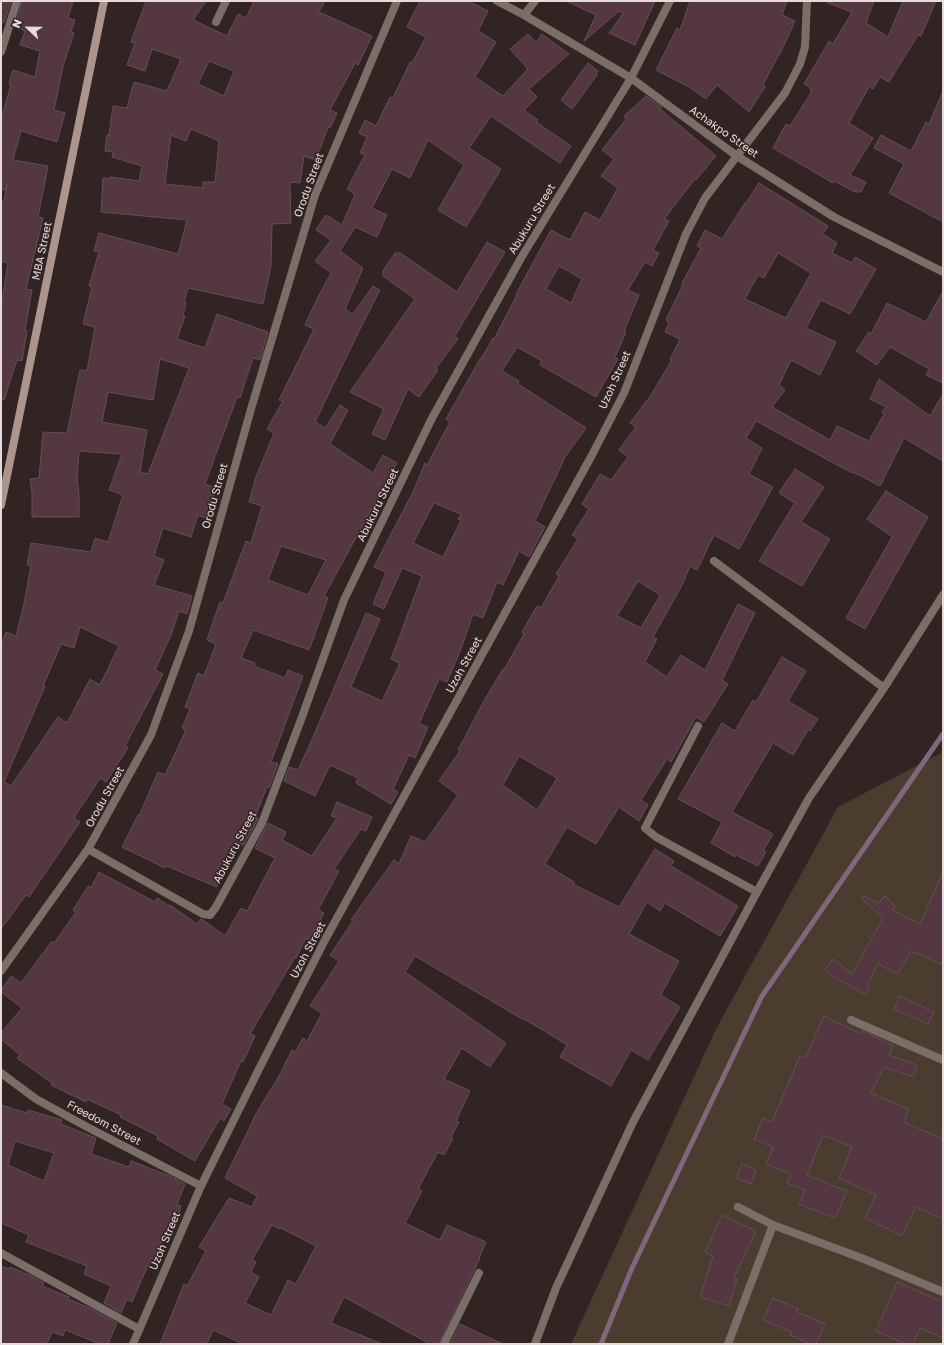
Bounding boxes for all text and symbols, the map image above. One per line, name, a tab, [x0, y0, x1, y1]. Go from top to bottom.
north arrow	[8, 8, 48, 48]
text: N	[9, 17, 24, 30]
street label: Achakpo Street	[687, 103, 761, 161]
street label: Orodu Street	[291, 151, 327, 219]
street label: Abukuru Street	[506, 181, 558, 257]
street label: MBA Street	[29, 221, 55, 281]
street label: Uzoh Street	[596, 349, 634, 411]
street label: Orodu Street	[199, 462, 231, 530]
street label: Abukuru Street	[355, 466, 401, 544]
street label: Uzoh Street	[443, 635, 485, 695]
street label: Orodu Street	[83, 764, 127, 830]
street label: Abukuru Street	[210, 809, 260, 885]
street label: Uzoh Street	[288, 919, 328, 981]
street label: Freedom Street	[65, 1098, 143, 1148]
street label: Uzoh Street	[147, 1210, 183, 1272]

